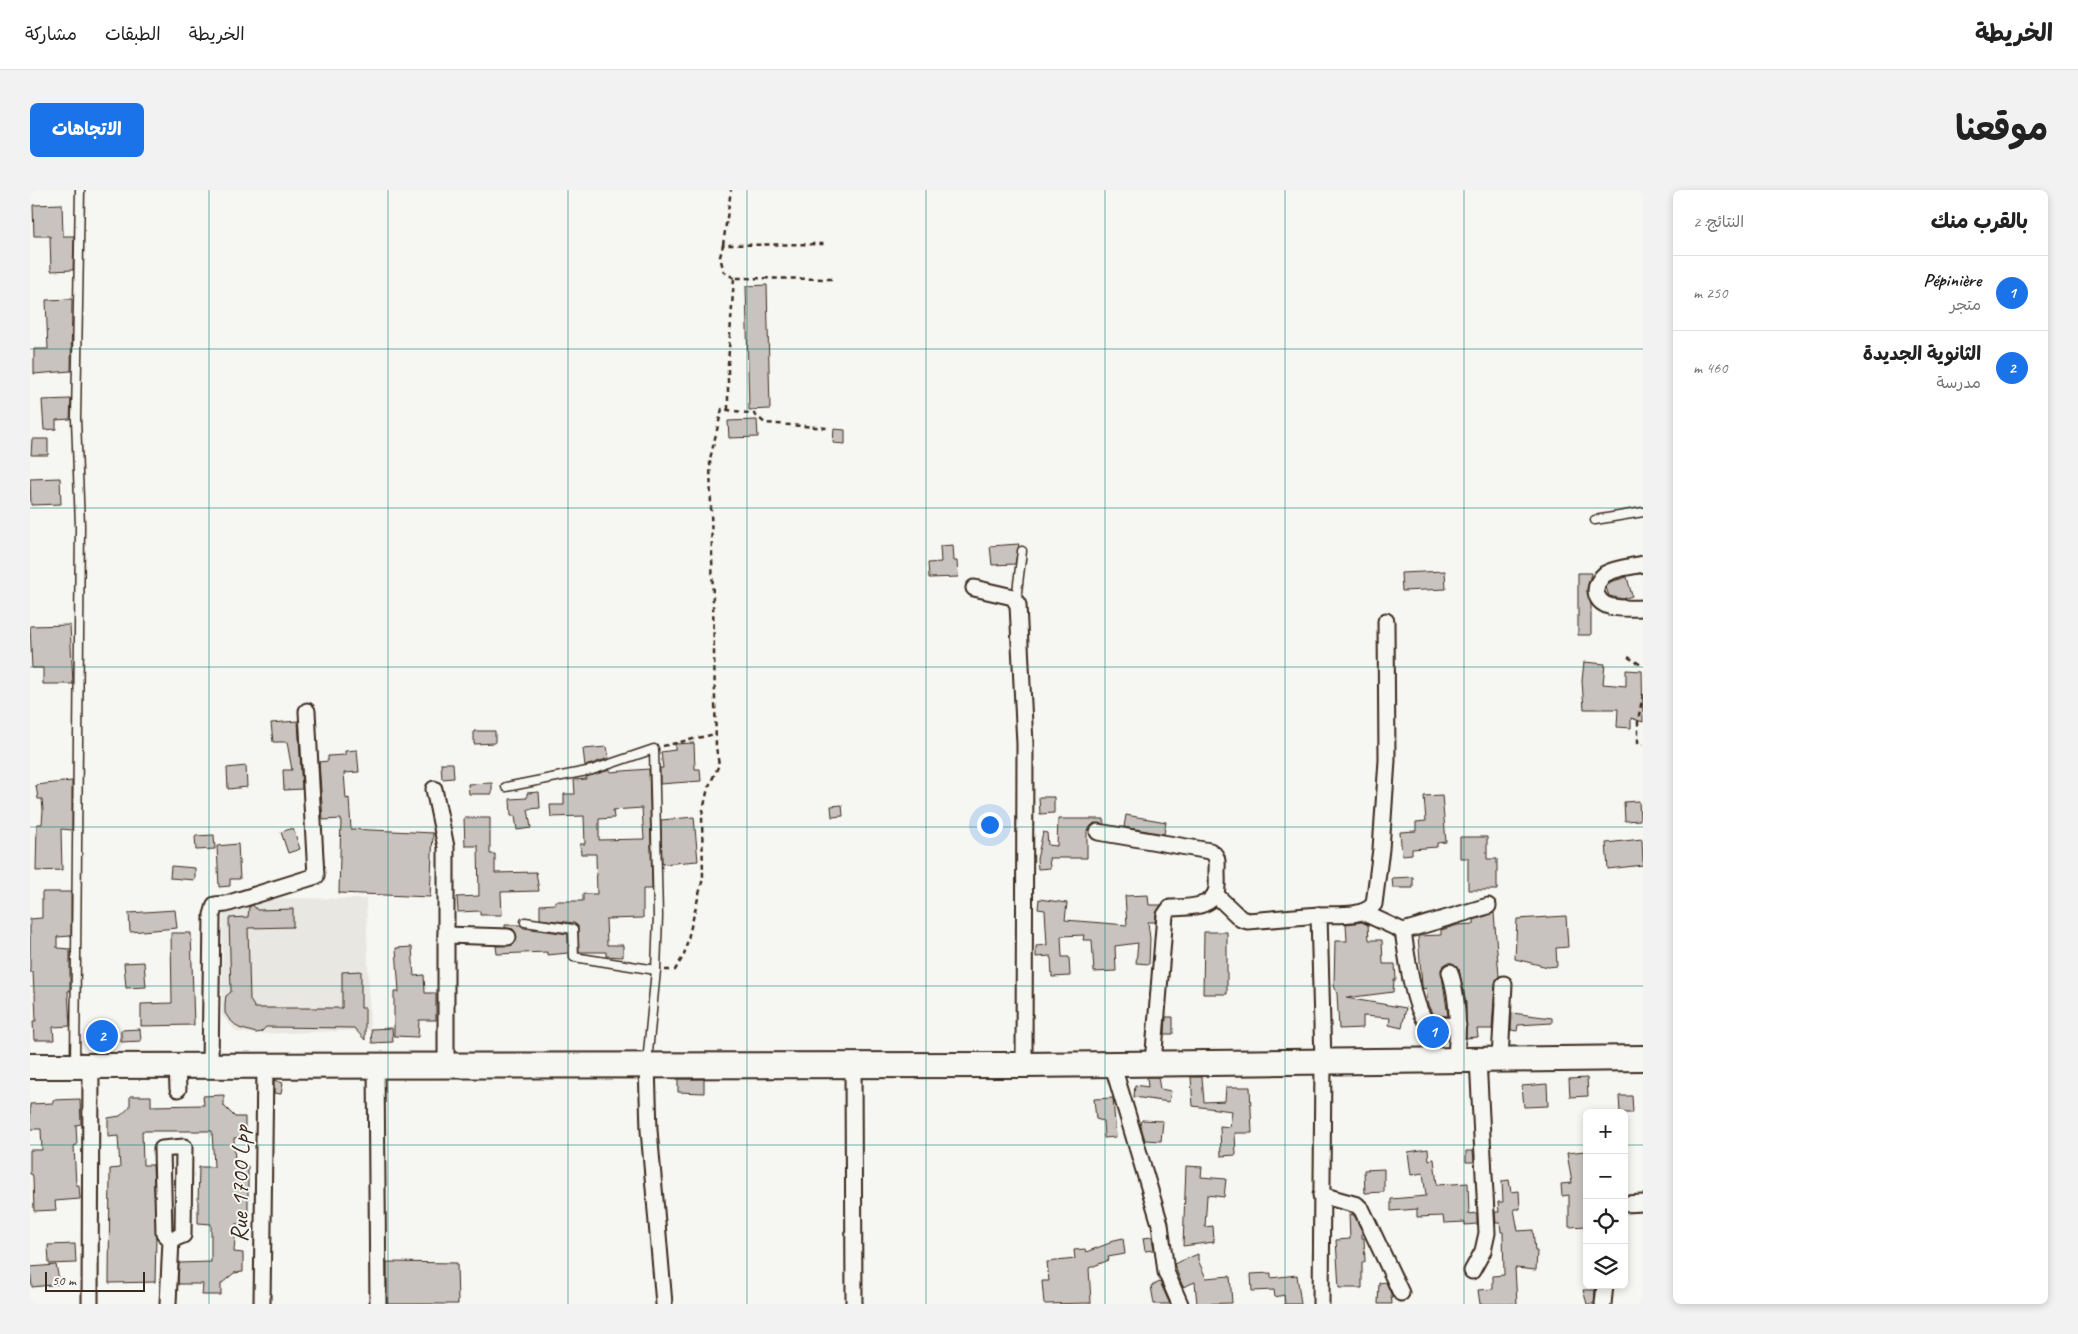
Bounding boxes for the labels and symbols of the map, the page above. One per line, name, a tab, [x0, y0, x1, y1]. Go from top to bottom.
your location	[977, 812, 1003, 838]
pin: 1	[1417, 1013, 1449, 1051]
pin: 2	[86, 1017, 118, 1055]
street label: Rue 1700 Lpp	[223, 1124, 257, 1243]
scale bar	[45, 1269, 145, 1292]

